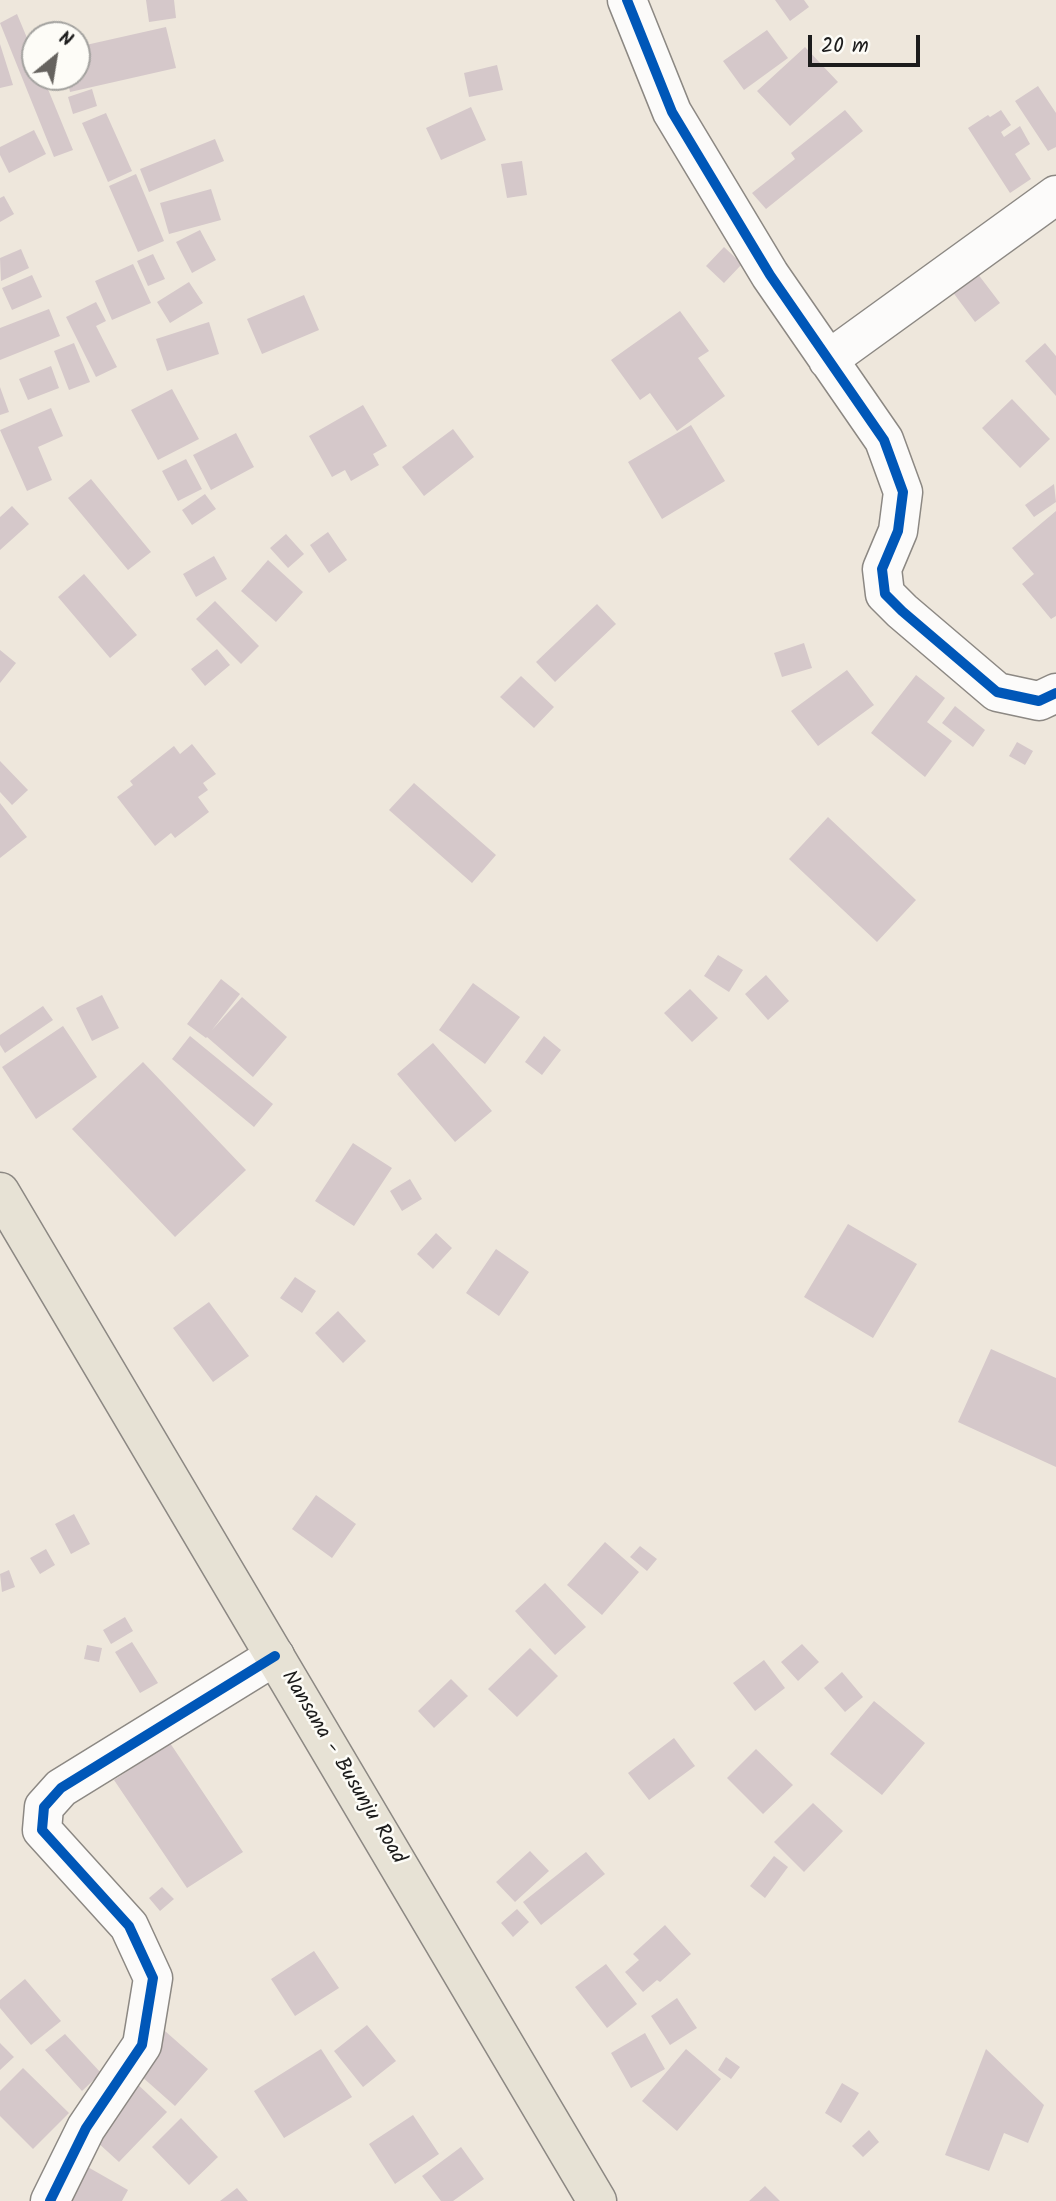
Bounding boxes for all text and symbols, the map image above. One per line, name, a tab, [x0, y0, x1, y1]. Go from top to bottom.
north arrow	[21, 21, 91, 91]
scale bar	[811, 21, 923, 65]
text: N	[53, 24, 78, 56]
text: 20 m	[821, 30, 869, 63]
street label: Nansana - Busunju Road	[274, 1667, 410, 1869]

